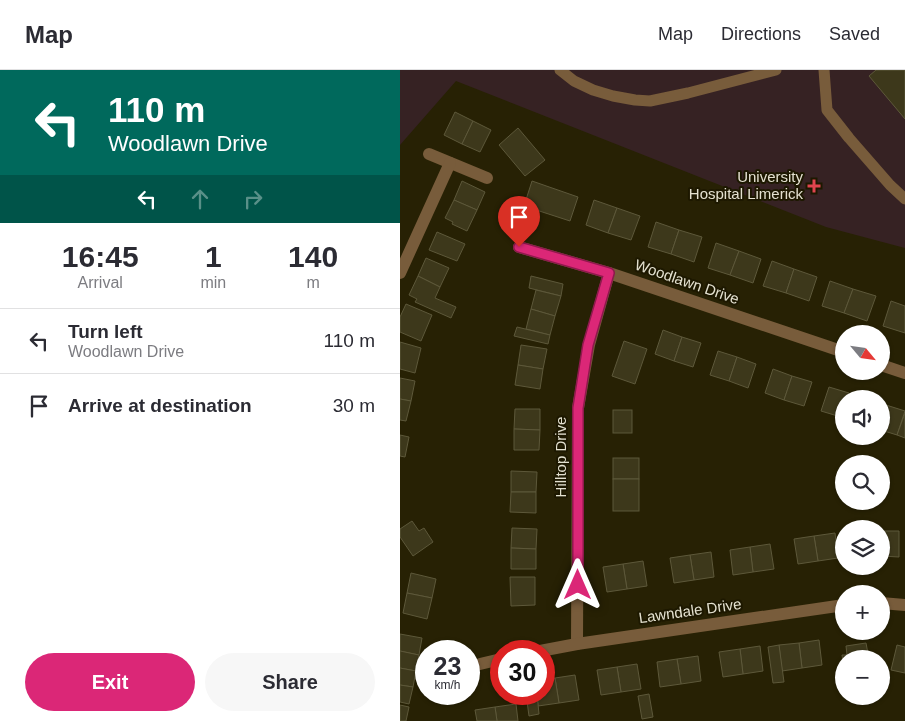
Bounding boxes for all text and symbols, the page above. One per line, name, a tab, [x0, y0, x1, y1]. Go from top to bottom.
text: Map	[25, 21, 73, 48]
text: Map	[658, 24, 693, 44]
text: Directions	[721, 24, 801, 44]
text: Saved	[829, 24, 880, 44]
icon: left	[25, 90, 90, 155]
text: 110 m	[108, 90, 205, 129]
text: Woodlawn Drive	[108, 131, 268, 156]
place label: University Hospital Limerick	[689, 168, 803, 202]
marker: University Hospital Limerick	[807, 179, 821, 193]
icon: left	[133, 185, 161, 213]
icon: ahead	[186, 185, 214, 213]
icon: right	[239, 185, 267, 213]
pin	[498, 196, 540, 247]
icon: arrive	[505, 203, 533, 231]
text: 16:45	[62, 240, 139, 273]
text: 1	[205, 240, 222, 273]
text: 140	[288, 240, 338, 273]
street label: Woodlawn Drive	[633, 256, 741, 307]
text: Arrival	[78, 274, 123, 291]
text: min	[200, 274, 226, 291]
text: m	[306, 274, 320, 291]
text: Turn left	[68, 321, 143, 342]
north arrow	[835, 325, 890, 380]
map controls	[835, 325, 890, 705]
icon: left	[25, 327, 53, 355]
text: 110 m	[324, 330, 375, 351]
text: Woodlawn Drive	[68, 343, 184, 360]
button: sound	[835, 390, 890, 445]
icon: arrive	[25, 392, 53, 420]
text: Arrive at destination	[68, 395, 252, 416]
text: 30 m	[333, 395, 375, 416]
street label: Hilltop Drive	[552, 417, 569, 497]
button: search	[835, 455, 890, 510]
button: layers	[835, 520, 890, 575]
position arrow	[551, 558, 603, 610]
button: +	[835, 585, 890, 640]
street label: Lawndale Drive	[638, 595, 742, 626]
speed limit sign: 30	[490, 640, 555, 705]
button: −	[835, 650, 890, 705]
text: 23	[434, 652, 461, 680]
button: Exit	[25, 653, 195, 711]
button: Share	[205, 653, 375, 711]
text: km/h	[434, 678, 461, 692]

